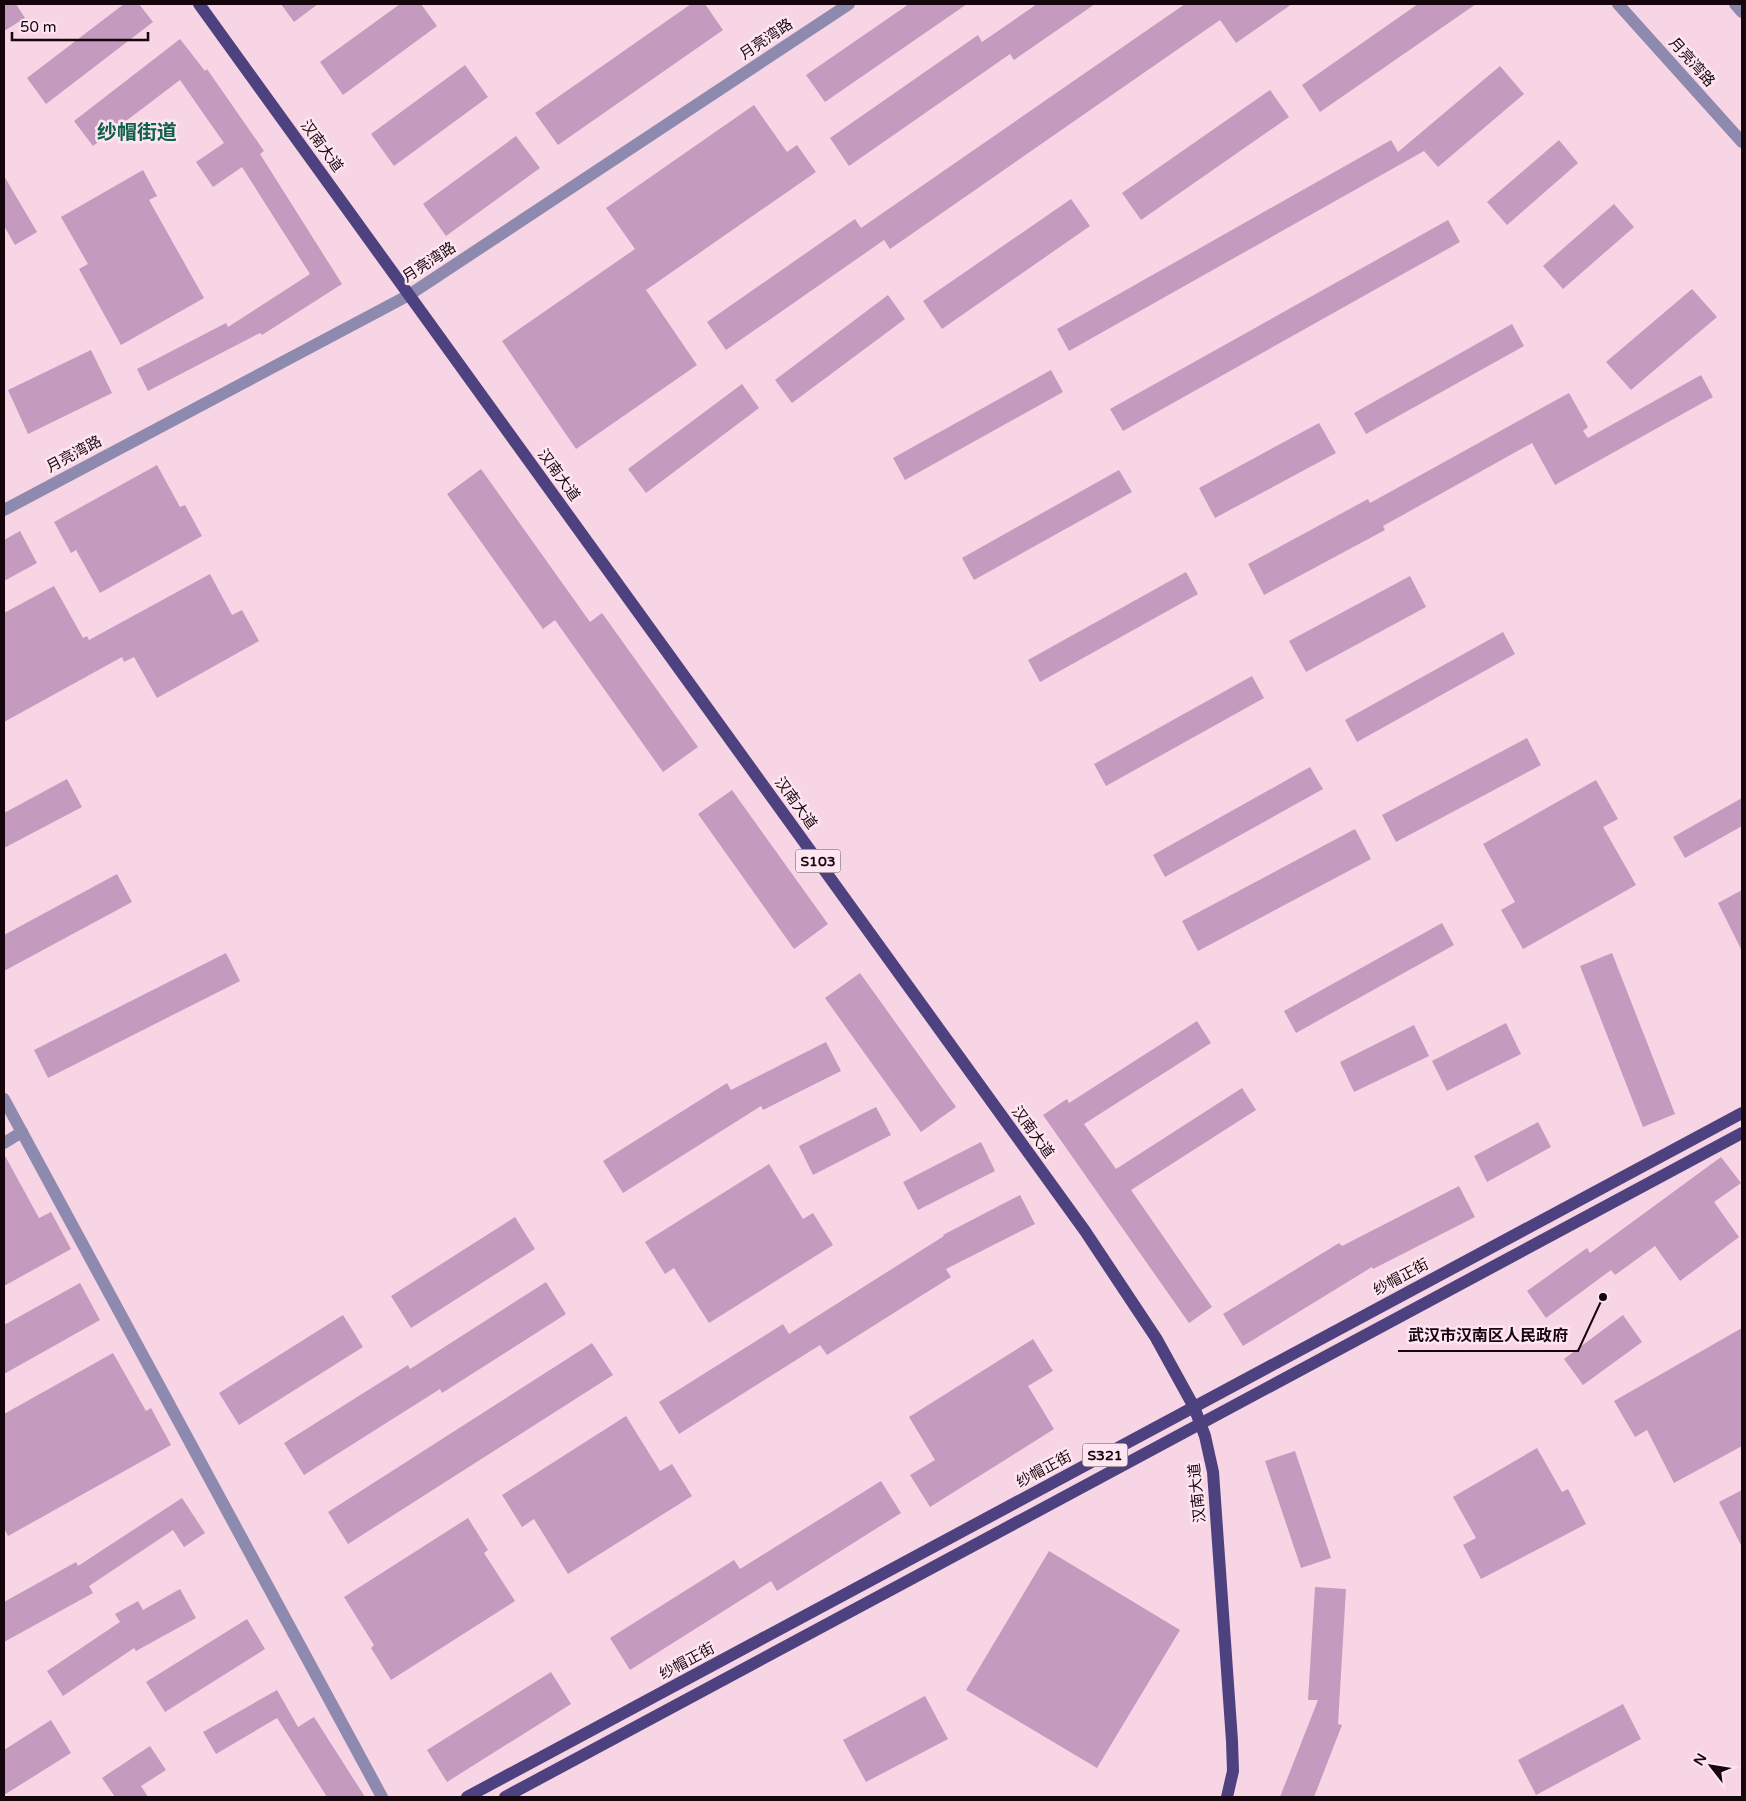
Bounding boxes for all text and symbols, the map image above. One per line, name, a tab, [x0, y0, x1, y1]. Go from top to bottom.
scale bar	[12, 10, 149, 42]
street label: 月亮湾路	[736, 15, 796, 63]
text: 50 m	[20, 18, 57, 36]
street label: 月亮湾路	[1665, 34, 1719, 90]
street label: 汉南大道	[297, 116, 347, 176]
district label: 纱帽街道	[97, 121, 177, 145]
street label: 月亮湾路	[399, 238, 459, 286]
street label: 月亮湾路	[43, 432, 105, 476]
street label: 汉南大道	[534, 445, 584, 505]
street label: 汉南大道	[771, 773, 821, 833]
road number: S103	[796, 849, 840, 872]
street label: 汉南大道	[1008, 1102, 1058, 1162]
street label: 纱帽正街	[1370, 1255, 1432, 1299]
callout: 武汉市汉南区人民政府	[1398, 1320, 1578, 1351]
text: 武汉市汉南区人民政府	[1408, 1326, 1568, 1346]
road number: S321	[1082, 1444, 1128, 1466]
street label: 纱帽正街	[1013, 1447, 1075, 1491]
street label: 汉南大道	[1185, 1462, 1209, 1524]
street label: 纱帽正街	[656, 1639, 718, 1683]
north arrow	[1686, 1741, 1736, 1791]
text: N	[1690, 1750, 1710, 1769]

